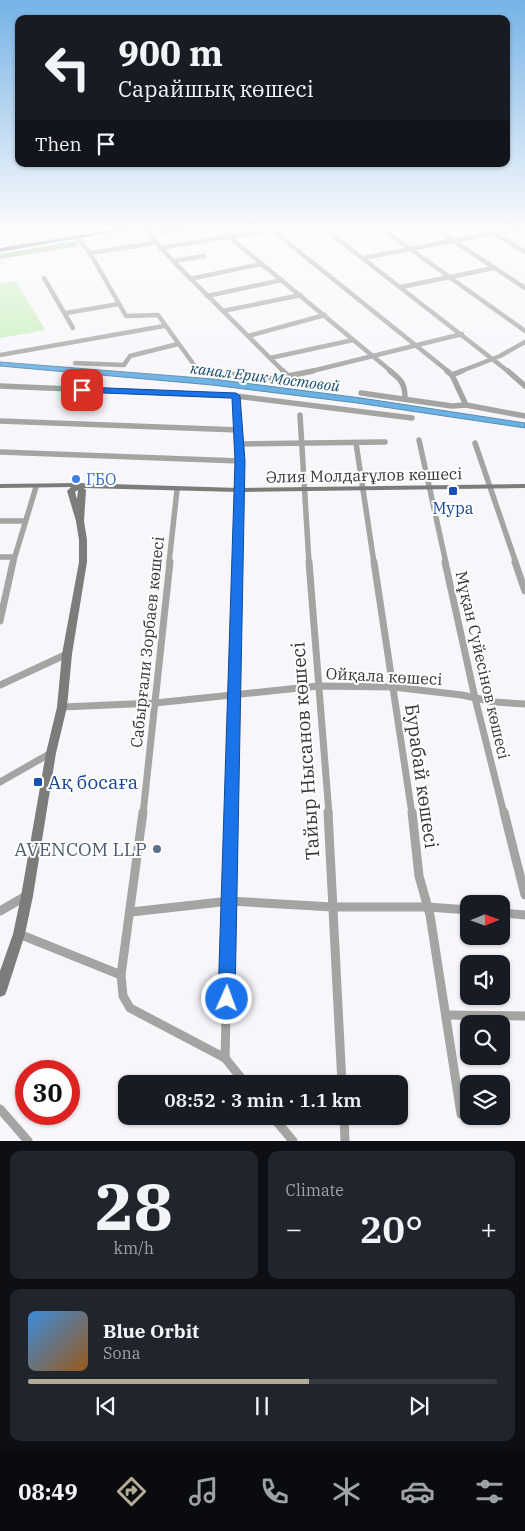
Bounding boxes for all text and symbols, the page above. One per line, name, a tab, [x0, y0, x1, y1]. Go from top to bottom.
text: 900 m	[118, 30, 223, 76]
icon: left	[35, 35, 100, 100]
text: Сарайшық көшесі	[118, 74, 314, 103]
icon: arrive	[92, 130, 120, 158]
text: Then	[35, 132, 82, 156]
water label: канал Ерик Мостовой	[189, 358, 341, 396]
pin	[61, 369, 103, 411]
icon: arrive	[68, 376, 96, 404]
street label: Әлия Молдағұлов көшесі	[266, 463, 462, 487]
place label: ГБО	[86, 469, 116, 489]
marker: ГБО	[70, 473, 82, 485]
marker: Мура	[447, 485, 459, 497]
place label: Мура	[432, 498, 474, 518]
street label: Сабырғали Зорбаев көшесі	[126, 535, 168, 749]
street label: Мұқан Сүйесінов көшесі	[452, 569, 514, 761]
street label: Тайыр Нысанов көшесi	[285, 641, 325, 861]
street label: Ойқала көшесі	[325, 663, 443, 689]
street label: Бурабай көшесi	[400, 702, 444, 850]
place label: Ақ босаға	[48, 770, 138, 794]
marker: Ақ босаға	[32, 776, 44, 788]
place label: AVENCOM LLP	[14, 837, 147, 861]
marker: AVENCOM LLP	[151, 843, 163, 855]
north arrow	[460, 895, 510, 945]
map controls	[460, 895, 510, 1125]
button: sound	[460, 955, 510, 1005]
position arrow	[200, 972, 252, 1024]
button: search	[460, 1015, 510, 1065]
speed limit sign: 30	[15, 1060, 80, 1125]
button: layers	[460, 1075, 510, 1125]
text: 08:52 · 3 min · 1.1 km	[164, 1088, 362, 1112]
text: 28	[95, 1163, 173, 1248]
text: Climate	[286, 1180, 344, 1200]
text: 20°	[360, 1204, 423, 1253]
text: −	[286, 1210, 302, 1247]
text: +	[480, 1210, 497, 1247]
text: km/h	[114, 1238, 154, 1258]
text: Blue Orbit	[103, 1319, 199, 1343]
text: Sona	[103, 1343, 140, 1363]
icon: previous	[92, 1392, 120, 1420]
icon: pause	[248, 1392, 276, 1420]
icon: next	[405, 1392, 433, 1420]
icon: directions	[114, 1474, 149, 1509]
icon: music	[186, 1474, 221, 1509]
icon: phone	[257, 1474, 292, 1509]
icon: climate	[329, 1474, 364, 1509]
icon: car	[400, 1474, 435, 1509]
icon: filters	[472, 1474, 507, 1509]
text: 08:49	[18, 1477, 78, 1506]

